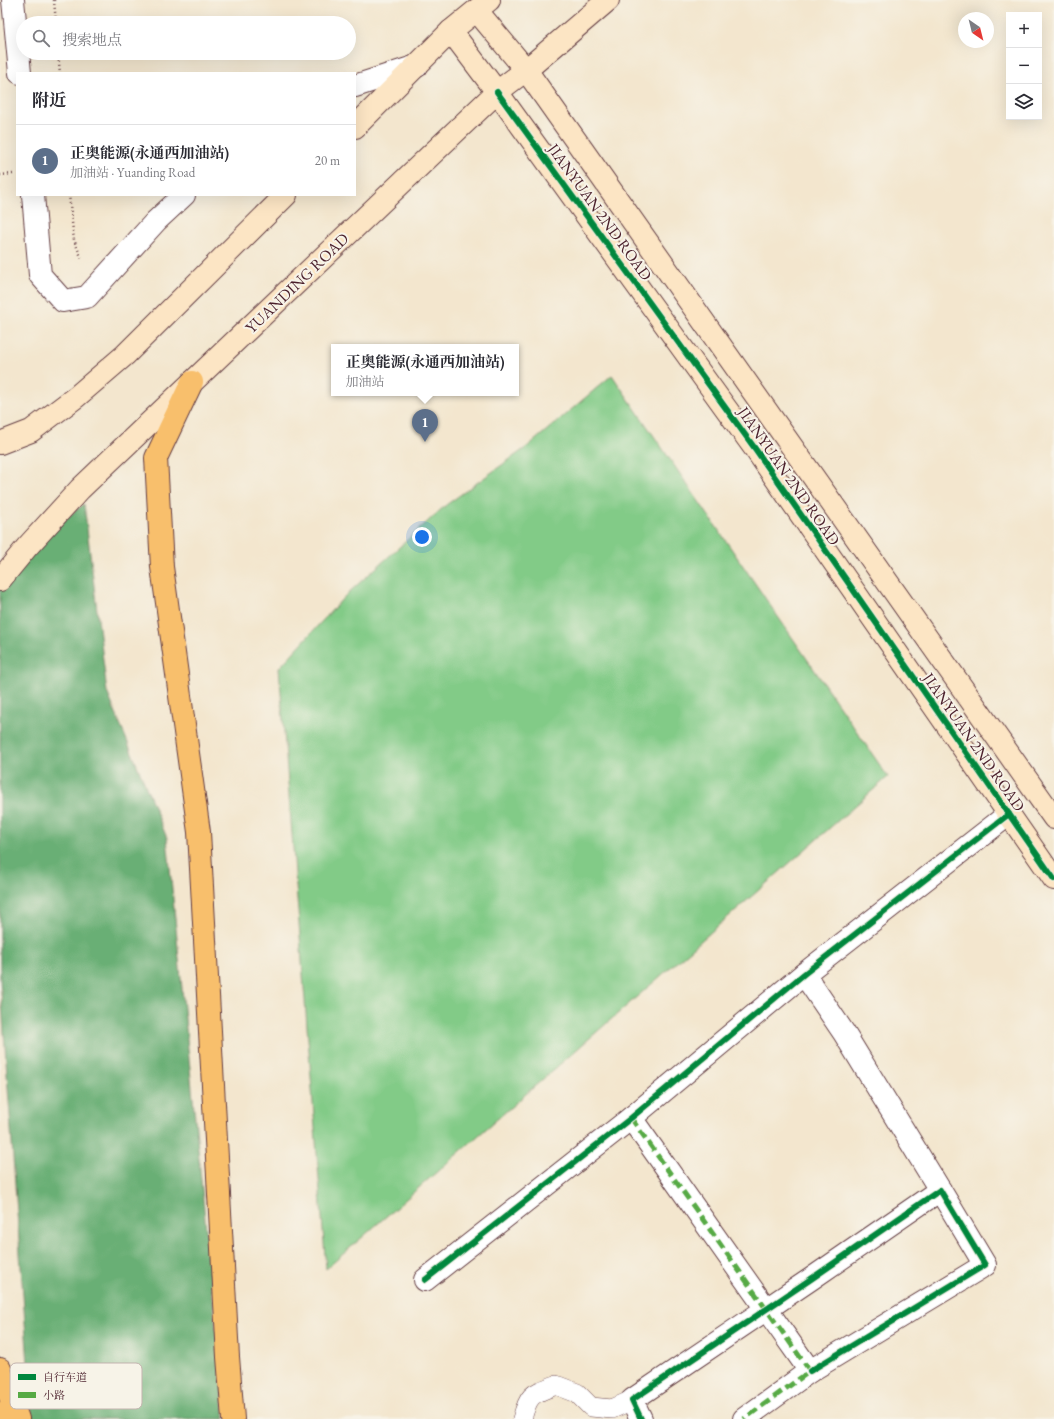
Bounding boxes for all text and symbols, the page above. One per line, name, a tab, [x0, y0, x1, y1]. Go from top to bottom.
north arrow	[958, 12, 994, 48]
map controls	[1006, 12, 1042, 120]
button: +	[1006, 12, 1042, 48]
search box	[16, 16, 356, 60]
icon: search	[30, 27, 52, 49]
text: 搜索地点	[62, 30, 122, 49]
button: −	[1006, 48, 1042, 84]
button: layers	[1006, 84, 1042, 120]
text: 附近	[32, 89, 66, 111]
street label: JIANYUAN 2ND ROAD	[542, 138, 657, 285]
text: 正奥能源(永通西加油站)	[70, 143, 229, 162]
text: 1	[42, 152, 48, 169]
text: 20 m	[315, 152, 340, 169]
text: 加油站 · Yuanding Road	[70, 164, 195, 181]
street label: YUANDING ROAD	[241, 228, 353, 338]
popup	[331, 344, 519, 396]
text: 正奥能源(永通西加油站)	[345, 352, 505, 371]
text: 加油站	[345, 373, 384, 390]
street label: JIANYUAN 2ND ROAD	[732, 401, 845, 549]
pin: 1	[412, 409, 438, 442]
your location	[412, 527, 432, 547]
street label: JIANYUAN 2ND ROAD	[917, 667, 1030, 815]
legend	[10, 1363, 142, 1409]
text: 自行车道	[43, 1370, 87, 1384]
text: 小路	[43, 1388, 65, 1402]

